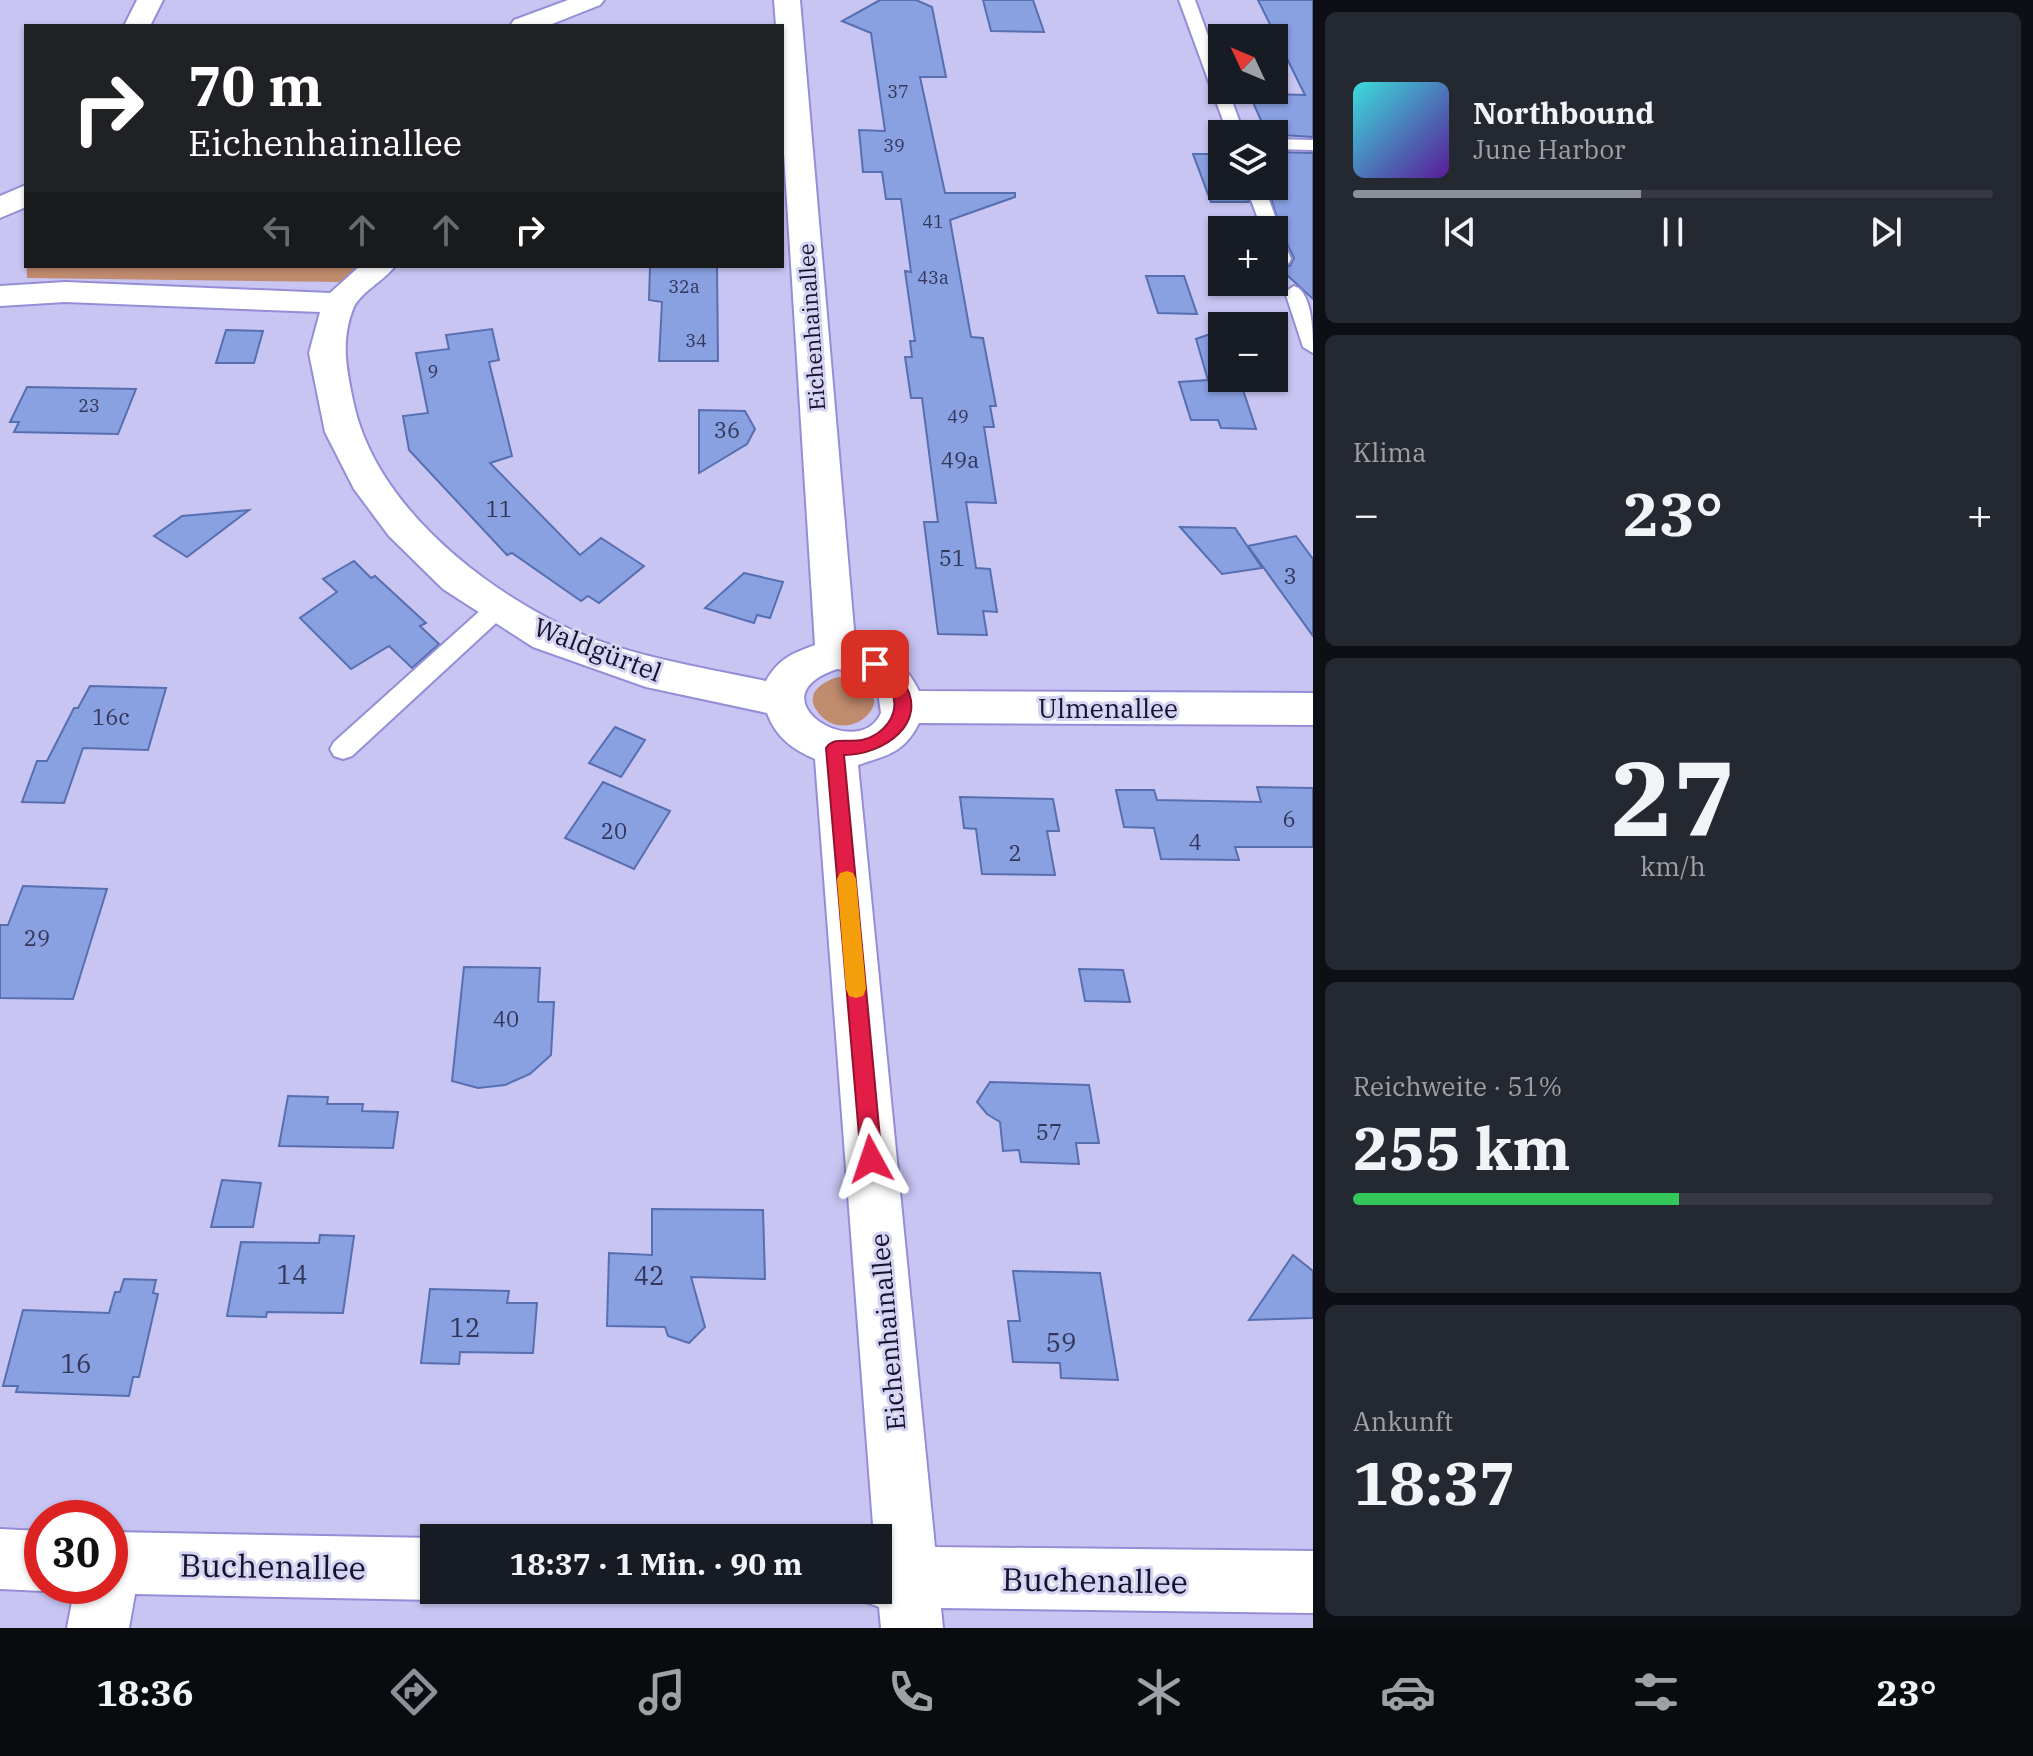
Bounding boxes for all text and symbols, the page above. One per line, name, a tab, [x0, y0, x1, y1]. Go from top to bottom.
north arrow	[1208, 24, 1288, 104]
map controls	[1208, 24, 1288, 392]
text: 70 m	[188, 49, 323, 121]
icon: right	[56, 56, 160, 160]
house number: 37	[887, 80, 909, 103]
text: Northbound	[1473, 93, 1654, 132]
text: Eichenhainallee	[188, 119, 462, 166]
button: layers	[1208, 120, 1288, 200]
text: June Harbor	[1473, 132, 1626, 166]
house number: 39	[883, 134, 905, 157]
icon: left	[256, 208, 300, 252]
icon: ahead	[340, 208, 384, 252]
icon: ahead	[424, 208, 468, 252]
icon: right	[508, 208, 552, 252]
house number: 41	[922, 210, 944, 233]
icon: previous	[1438, 210, 1482, 254]
icon: pause	[1651, 210, 1695, 254]
icon: next	[1864, 210, 1908, 254]
button: +	[1208, 216, 1288, 296]
street label: Eichenhainallee	[791, 242, 831, 412]
house number: 43a	[917, 266, 949, 289]
house number: 32a	[668, 275, 700, 298]
button: −	[1208, 312, 1288, 392]
house number: 34	[685, 329, 707, 352]
house number: 9	[428, 360, 438, 383]
house number: 23	[78, 394, 100, 417]
house number: 49	[947, 405, 969, 428]
house number: 36	[714, 415, 740, 444]
text: Klima	[1353, 435, 1426, 469]
house number: 49a	[941, 445, 979, 474]
text: 23°	[1623, 474, 1723, 553]
text: −	[1353, 485, 1379, 542]
text: +	[1967, 485, 1993, 542]
house number: 11	[486, 494, 512, 523]
house number: 51	[939, 543, 965, 572]
house number: 3	[1283, 561, 1297, 590]
street label: Waldgürtel	[529, 609, 667, 689]
pin	[841, 630, 909, 698]
icon: arrive	[853, 642, 897, 686]
street label: Ulmenallee	[1038, 691, 1178, 725]
house number: 16c	[92, 702, 130, 731]
text: 27	[1611, 729, 1735, 865]
house number: 6	[1282, 804, 1296, 833]
house number: 20	[601, 816, 627, 845]
house number: 4	[1188, 827, 1202, 856]
house number: 2	[1008, 838, 1022, 867]
text: km/h	[1640, 849, 1706, 883]
house number: 29	[24, 923, 50, 952]
house number: 40	[493, 1004, 519, 1033]
text: Reichweite · 51%	[1353, 1069, 1562, 1103]
text: 255 km	[1353, 1108, 1571, 1187]
position arrow	[829, 1117, 913, 1201]
house number: 57	[1036, 1117, 1062, 1146]
street label: Eichenhainallee	[861, 1232, 913, 1432]
house number: 14	[276, 1257, 308, 1291]
house number: 42	[633, 1258, 665, 1292]
house number: 12	[449, 1310, 481, 1344]
house number: 59	[1045, 1325, 1077, 1359]
house number: 16	[60, 1346, 92, 1380]
text: Ankunft	[1353, 1404, 1453, 1438]
text: 18:37	[1353, 1443, 1515, 1522]
speed limit sign: 30	[24, 1500, 128, 1604]
street label: Buchenallee	[180, 1543, 366, 1589]
text: 18:37 · 1 Min. · 90 m	[510, 1544, 802, 1583]
street label: Buchenallee	[1002, 1557, 1188, 1603]
icon: directions	[386, 1664, 442, 1720]
icon: music	[634, 1664, 690, 1720]
icon: phone	[883, 1664, 939, 1720]
icon: climate	[1131, 1664, 1187, 1720]
icon: car	[1380, 1664, 1436, 1720]
icon: filters	[1628, 1664, 1684, 1720]
text: 18:36	[96, 1669, 194, 1716]
text: 23°	[1877, 1669, 1937, 1716]

